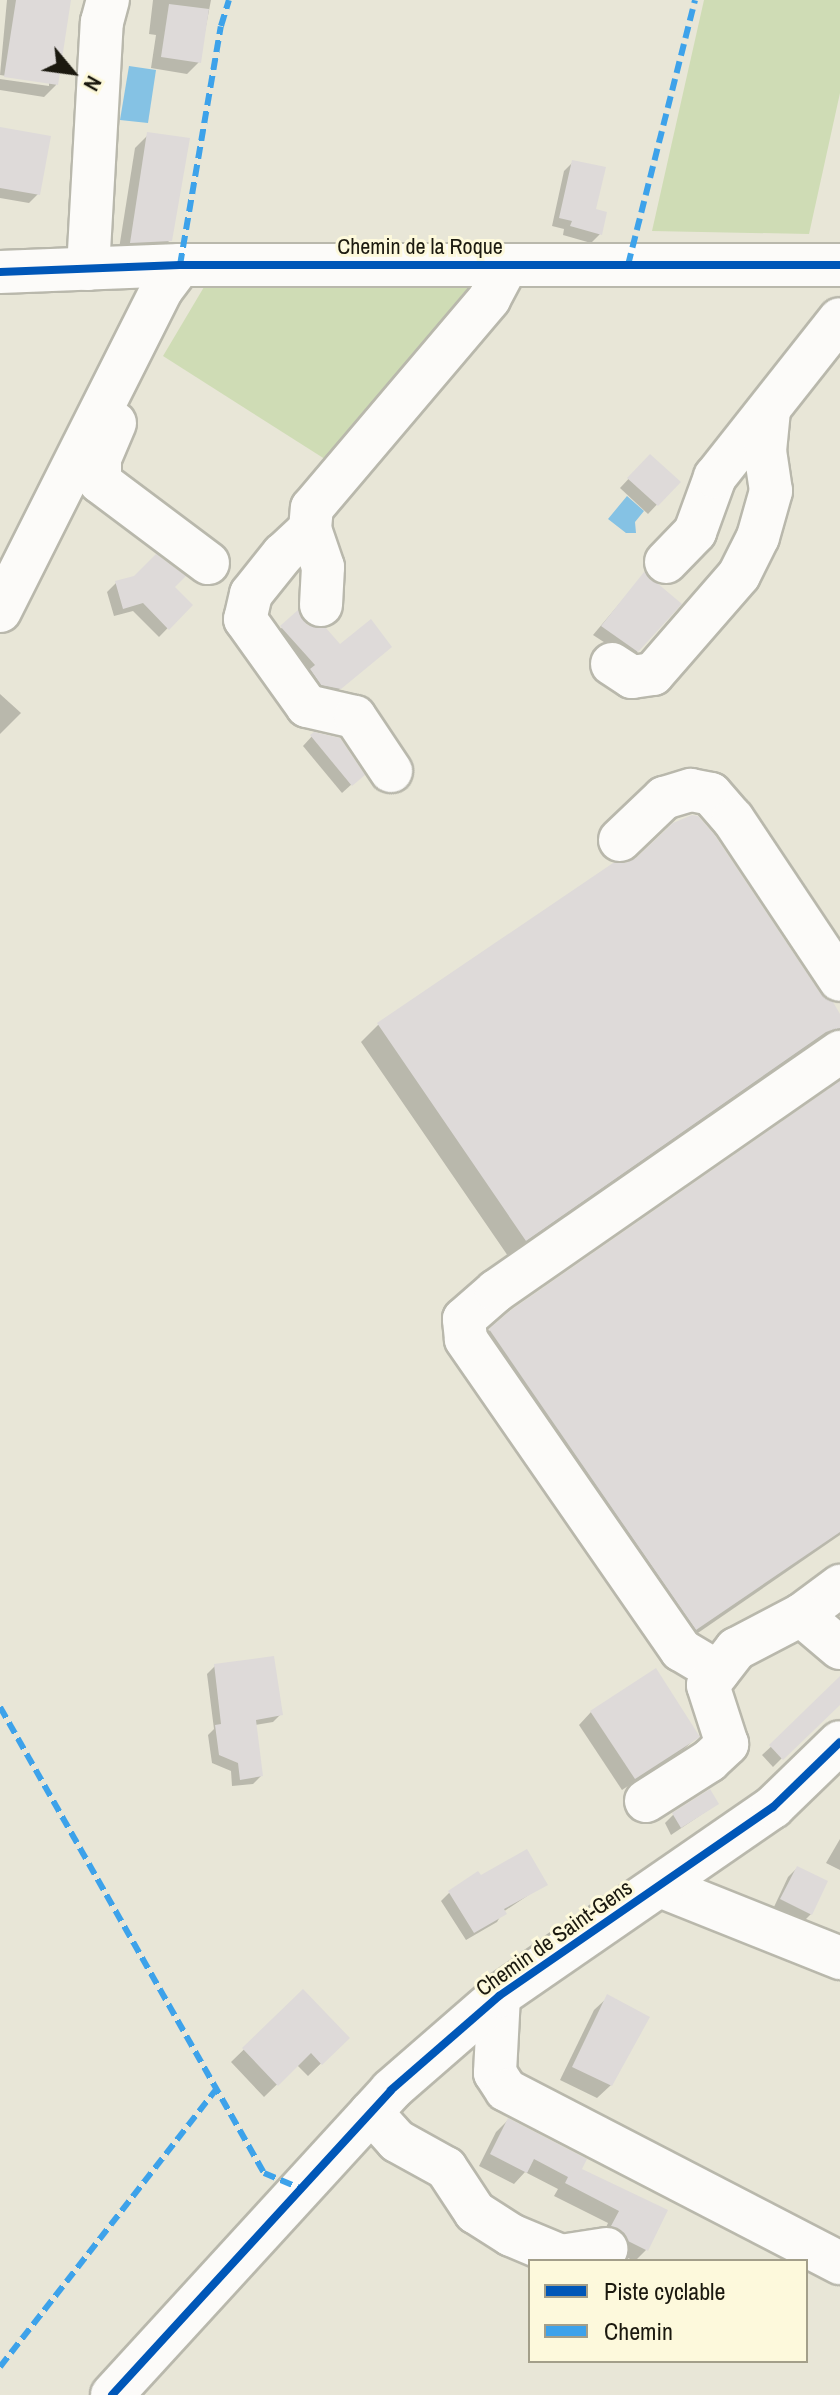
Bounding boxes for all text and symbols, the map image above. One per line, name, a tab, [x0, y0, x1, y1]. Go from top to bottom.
north arrow	[32, 32, 112, 112]
text: N	[77, 71, 109, 97]
street label: Chemin de la Roque	[337, 234, 503, 260]
street label: Chemin de Saint-Gens	[471, 1874, 637, 2002]
legend	[528, 2259, 808, 2363]
text: Piste cyclable	[604, 2275, 725, 2307]
text: Chemin	[604, 2315, 673, 2347]

